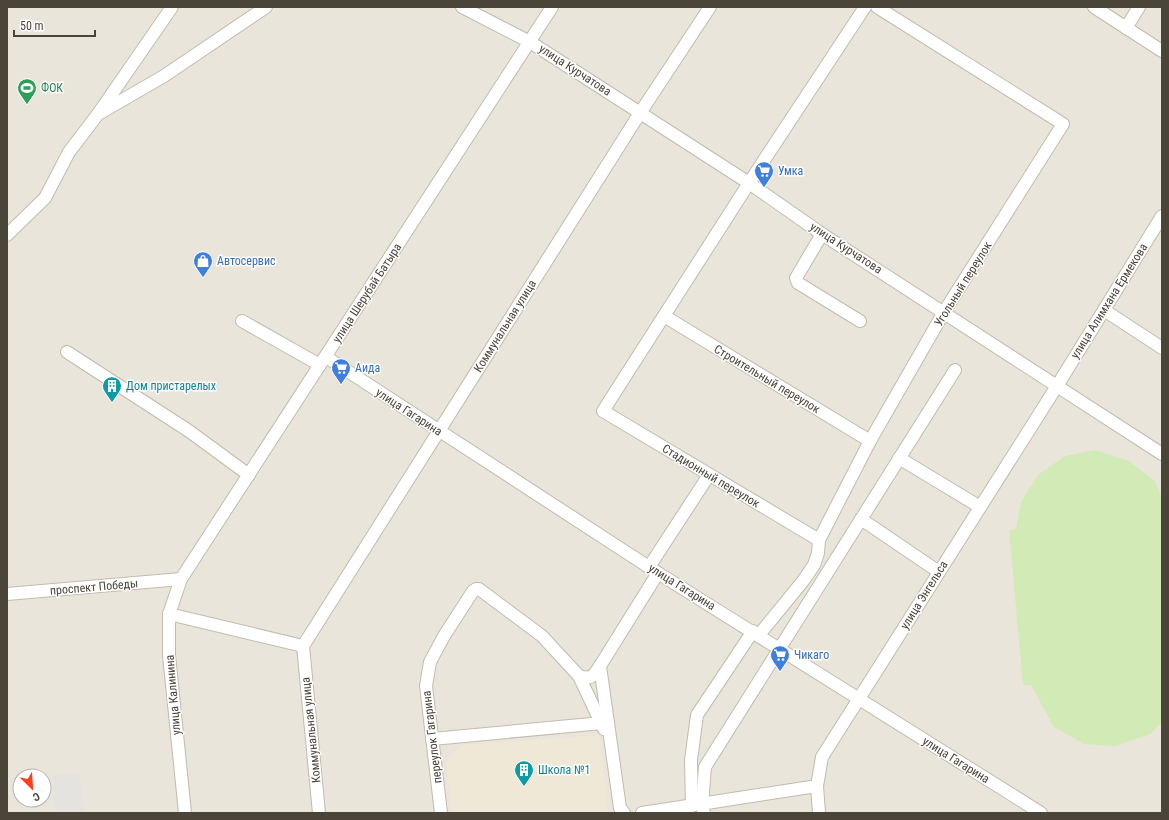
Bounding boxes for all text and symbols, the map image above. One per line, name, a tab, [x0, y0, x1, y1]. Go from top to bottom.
scale bar	[14, 12, 95, 38]
text: 50 m	[20, 19, 44, 33]
street label: улица Курчатова	[536, 41, 614, 99]
sports icon: ФОК	[16, 77, 38, 105]
place label: ФОК	[41, 81, 63, 95]
supermarket icon: Умка	[753, 160, 775, 188]
place label: Умка	[778, 164, 803, 178]
street label: улица Курчатова	[807, 219, 885, 277]
street label: Угольный переулок	[931, 239, 995, 329]
street label: улица Шерубай Батыра	[330, 240, 405, 345]
street label: улица Алимхана Ермекова	[1068, 241, 1150, 361]
shop icon: Автосервис	[192, 250, 214, 278]
place label: Автосервис	[217, 254, 276, 268]
street label: Коммунальная улица	[471, 277, 539, 375]
street label: Строительный переулок	[711, 342, 823, 416]
supermarket icon: Аида	[330, 357, 352, 385]
place label: Аида	[355, 361, 380, 375]
building icon: Дом пристарелых	[101, 375, 123, 403]
place label: Дом пристарелых	[126, 379, 216, 393]
street label: улица Гагарина	[373, 385, 445, 439]
street label: Стадионный переулок	[660, 441, 762, 511]
street label: улица Энгельса	[897, 558, 951, 632]
street label: улица Гагарина	[646, 561, 718, 613]
street label: проспект Победы	[49, 576, 139, 598]
supermarket icon: Чикаго	[769, 644, 791, 672]
place label: Чикаго	[794, 648, 829, 662]
street label: улица Калинина	[162, 654, 183, 736]
street label: Коммунальная улица	[298, 676, 324, 784]
street label: переулок Гагарина	[419, 690, 445, 784]
street label: улица Гагарина	[920, 734, 992, 786]
building icon: Школа №1	[513, 759, 535, 787]
place label: Школа №1	[538, 763, 591, 777]
north arrow	[12, 768, 52, 808]
text: С	[30, 789, 42, 804]

